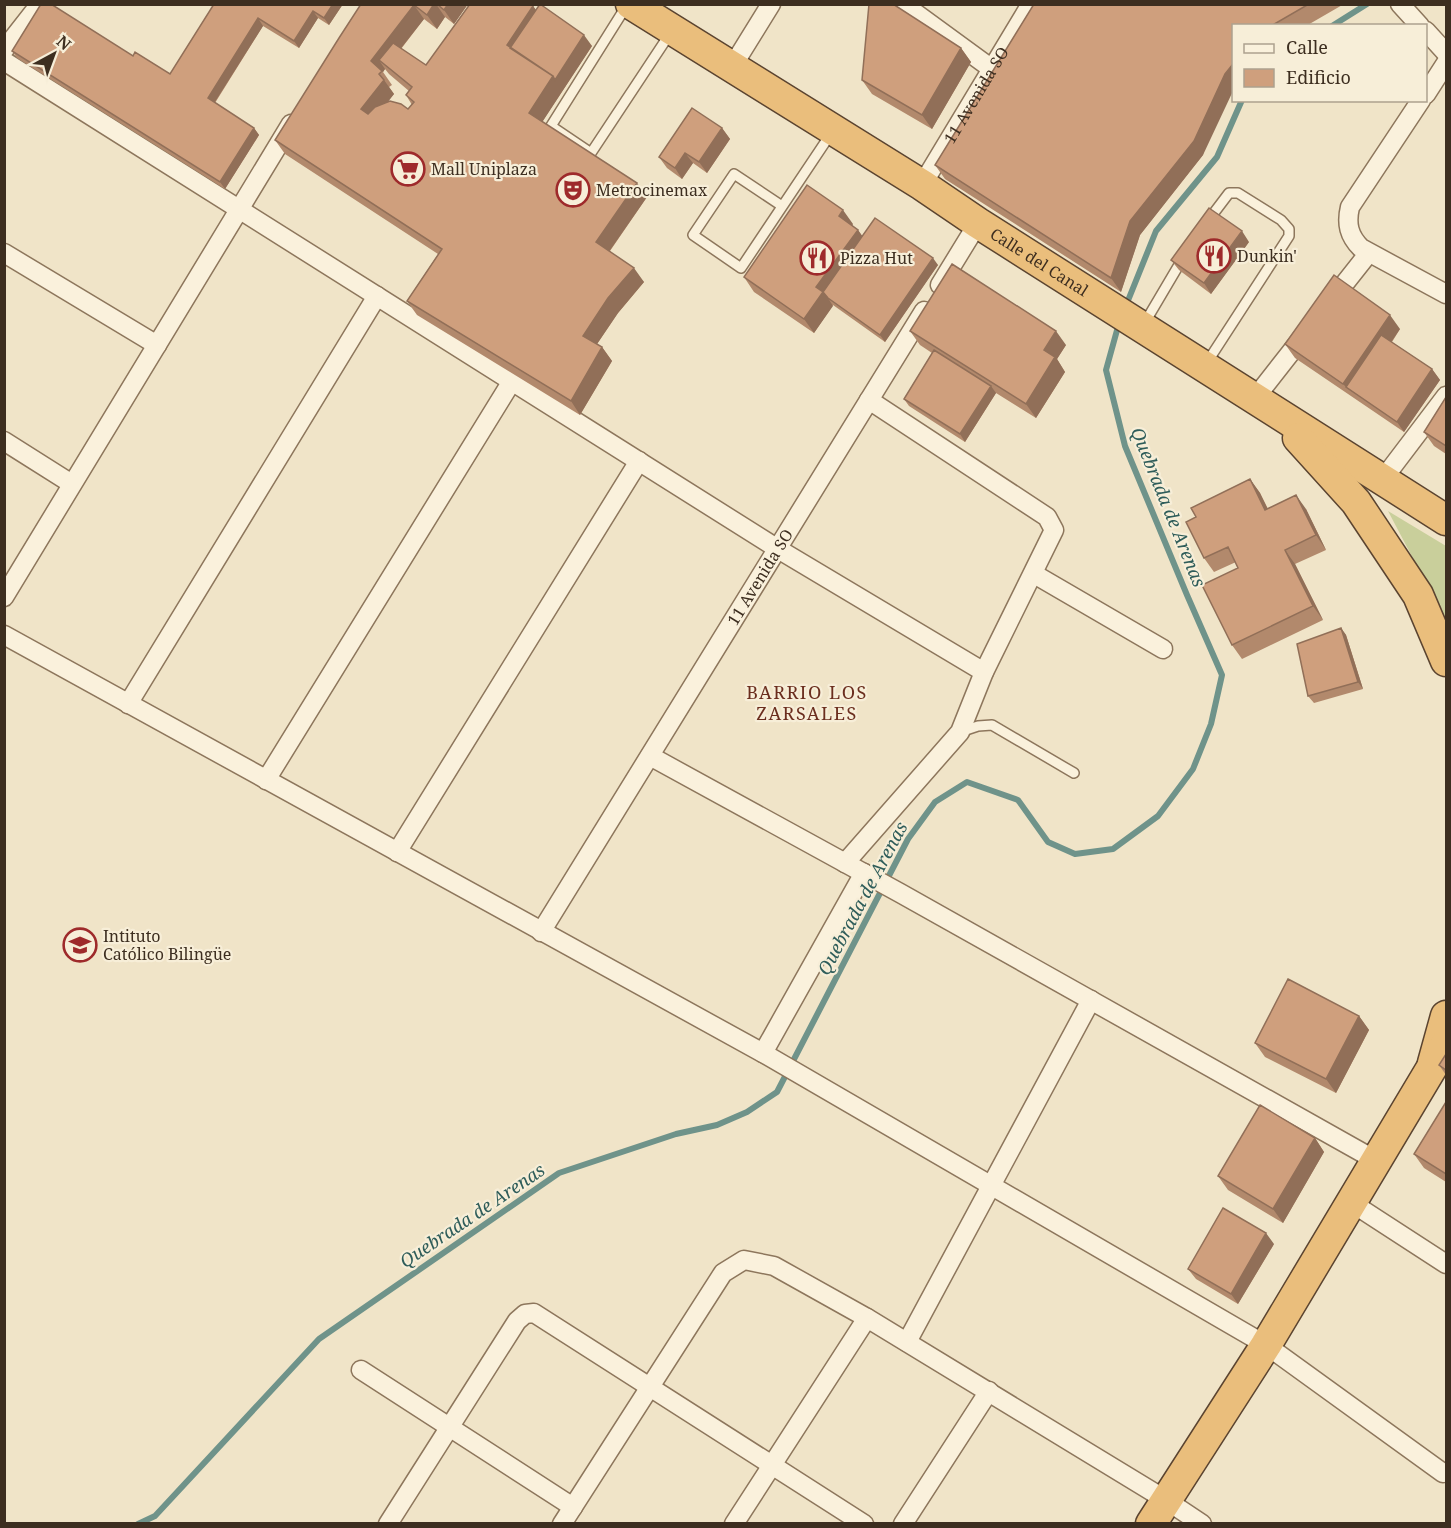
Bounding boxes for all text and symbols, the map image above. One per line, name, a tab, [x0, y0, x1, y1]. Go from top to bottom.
north arrow	[24, 24, 84, 84]
legend	[1232, 24, 1427, 102]
text: N	[52, 30, 76, 55]
text: Calle	[1286, 35, 1328, 59]
street label: 11 Avenida SO	[939, 43, 1014, 148]
text: Edificio	[1286, 65, 1351, 89]
supermarket icon: Mall Uniplaza	[390, 151, 426, 187]
place label: Mall Uniplaza	[431, 158, 537, 180]
theatre icon: Metrocinemax	[555, 172, 591, 208]
place label: Metrocinemax	[596, 179, 708, 201]
street label: Calle del Canal	[986, 223, 1093, 301]
restaurant icon: Dunkin'	[1196, 238, 1232, 274]
restaurant icon: Pizza Hut	[799, 240, 835, 276]
place label: Dunkin'	[1237, 245, 1297, 267]
place label: Pizza Hut	[840, 247, 913, 269]
water label: Quebrada de Arenas	[1126, 424, 1212, 590]
street label: 11 Avenida SO	[722, 525, 798, 629]
district label: BARRIO LOS ZARSALES	[746, 680, 868, 725]
water label: Quebrada de Arenas	[811, 817, 913, 979]
place label: Intituto Católico Bilingüe	[103, 925, 231, 965]
school or university icon: Intituto Católico Bilingüe	[62, 927, 98, 963]
water label: Quebrada de Arenas	[395, 1157, 549, 1273]

